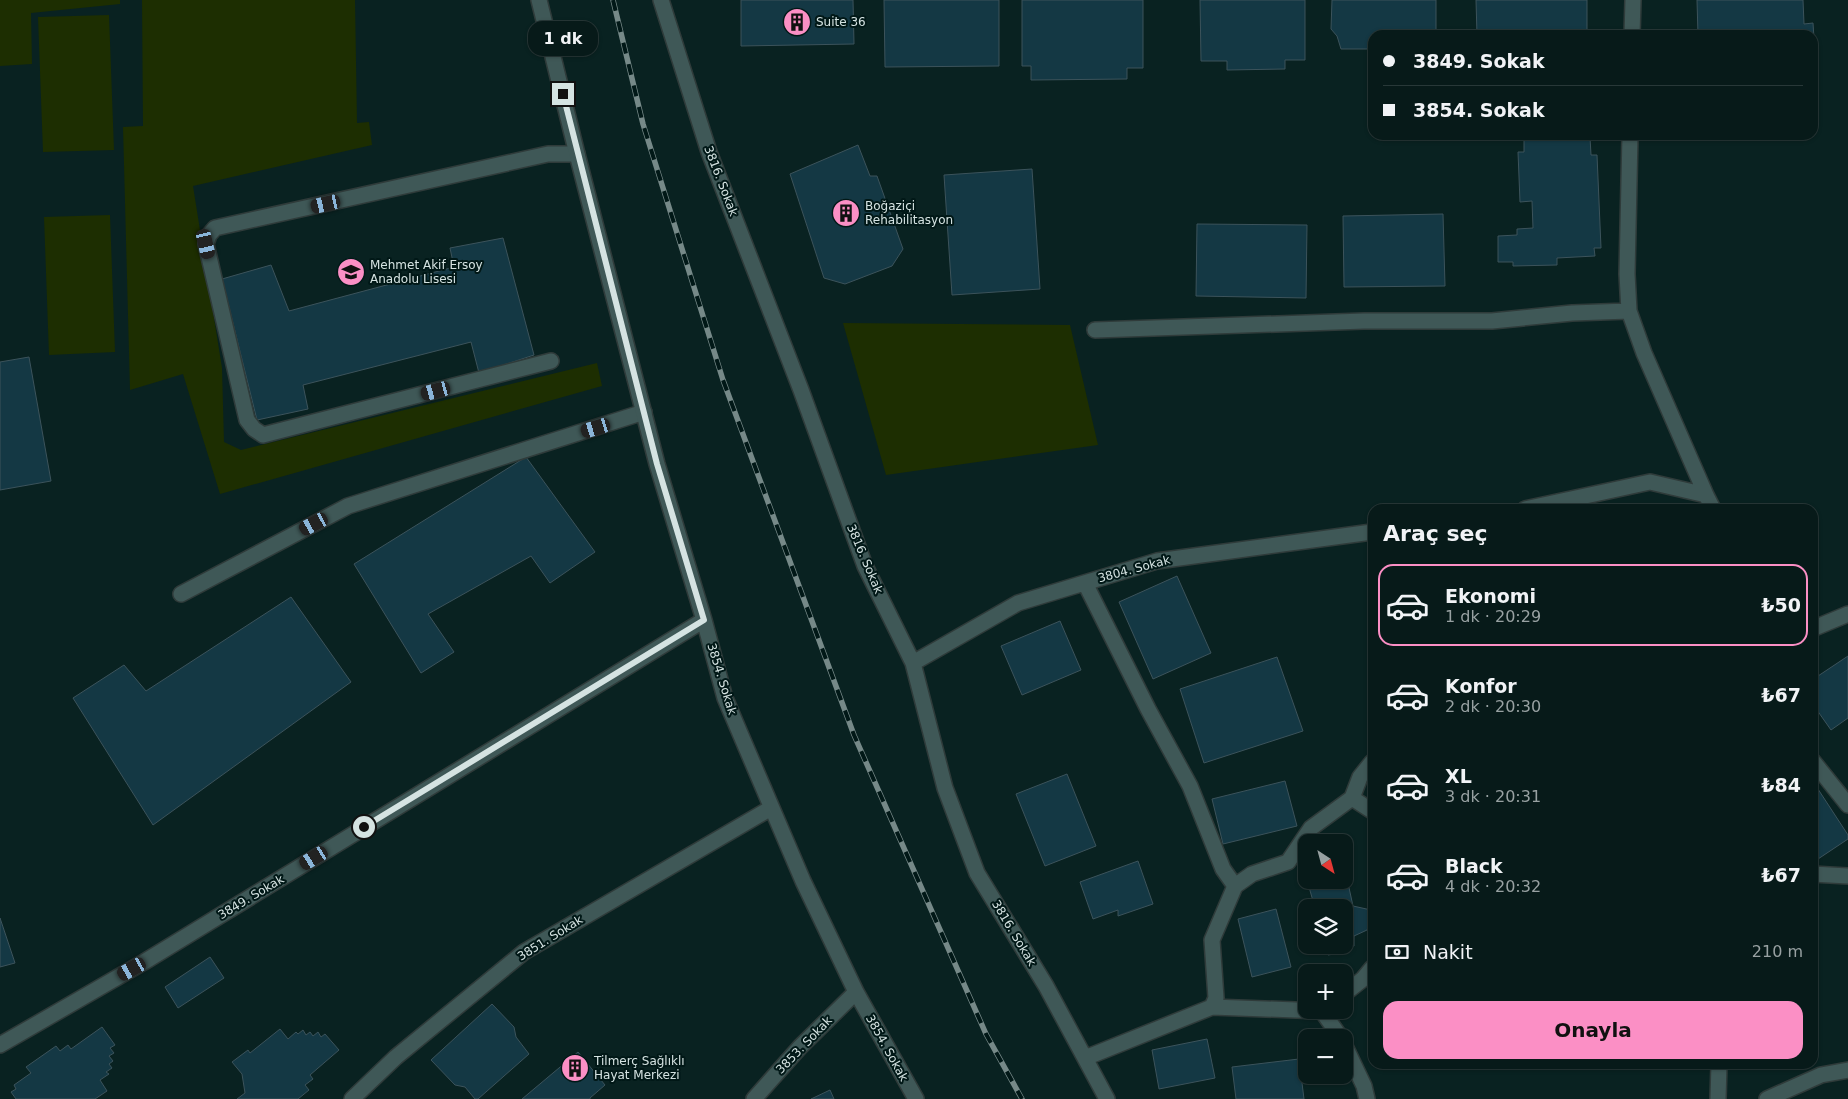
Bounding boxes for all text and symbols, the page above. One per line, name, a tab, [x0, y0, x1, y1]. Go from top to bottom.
building icon: Suite 36	[782, 7, 812, 37]
place label: Suite 36	[816, 15, 866, 29]
callout: 1 dk	[528, 22, 598, 56]
text: 1 dk	[544, 29, 582, 48]
text: 3849. Sokak	[1413, 50, 1545, 72]
route end	[552, 83, 574, 105]
text: 3854. Sokak	[1413, 99, 1545, 121]
street label: 3816. Sokak	[701, 144, 741, 218]
car	[309, 193, 342, 215]
building icon: Boğaziçi Rehabilitasyon	[831, 198, 861, 228]
place label: Boğaziçi Rehabilitasyon	[865, 199, 953, 227]
car	[195, 228, 216, 260]
school or university icon: Mehmet Akif Ersoy Anadolu Lisesi	[336, 257, 366, 287]
place label: Mehmet Akif Ersoy Anadolu Lisesi	[370, 258, 483, 286]
car	[419, 380, 452, 402]
car	[579, 416, 612, 440]
car	[297, 510, 330, 538]
text: Araç seç	[1383, 521, 1487, 546]
street label: 3816. Sokak	[844, 522, 886, 596]
street label: 3804. Sokak	[1096, 553, 1172, 585]
icon: car	[1385, 583, 1430, 628]
text: Ekonomi	[1445, 585, 1536, 607]
text: ₺50	[1761, 594, 1801, 616]
text: 1 dk · 20:29	[1445, 607, 1541, 626]
street label: 3854. Sokak	[704, 641, 740, 717]
icon: car	[1385, 673, 1430, 718]
text: Konfor	[1445, 675, 1517, 697]
text: ₺67	[1761, 684, 1801, 706]
text: 2 dk · 20:30	[1445, 697, 1541, 716]
icon: car	[1385, 763, 1430, 808]
text: XL	[1445, 765, 1472, 787]
text: ₺84	[1761, 774, 1801, 796]
text: 3 dk · 20:31	[1445, 787, 1541, 806]
route start	[353, 816, 375, 838]
north arrow	[1298, 834, 1352, 889]
map controls	[1298, 834, 1353, 1084]
car	[297, 844, 330, 872]
icon: car	[1385, 853, 1430, 898]
text: Black	[1445, 855, 1503, 877]
text: ₺67	[1761, 864, 1801, 886]
street label: 3849. Sokak	[216, 872, 286, 922]
text: 4 dk · 20:32	[1445, 877, 1541, 896]
street label: 3816. Sokak	[989, 898, 1039, 968]
button: layers	[1298, 899, 1353, 954]
street label: 3851. Sokak	[515, 912, 585, 964]
icon: cash	[1383, 938, 1411, 966]
text: Nakit	[1423, 941, 1473, 963]
text: 210 m	[1752, 942, 1803, 961]
car	[115, 955, 148, 983]
button: +	[1298, 964, 1353, 1019]
button: Onayla	[1383, 1001, 1803, 1059]
street label: 3854. Sokak	[863, 1012, 911, 1084]
street label: 3853. Sokak	[773, 1013, 835, 1077]
button: −	[1298, 1029, 1353, 1084]
building icon: Tilmerç Sağlıklı Hayat Merkezi	[560, 1053, 590, 1083]
place label: Tilmerç Sağlıklı Hayat Merkezi	[593, 1054, 685, 1082]

